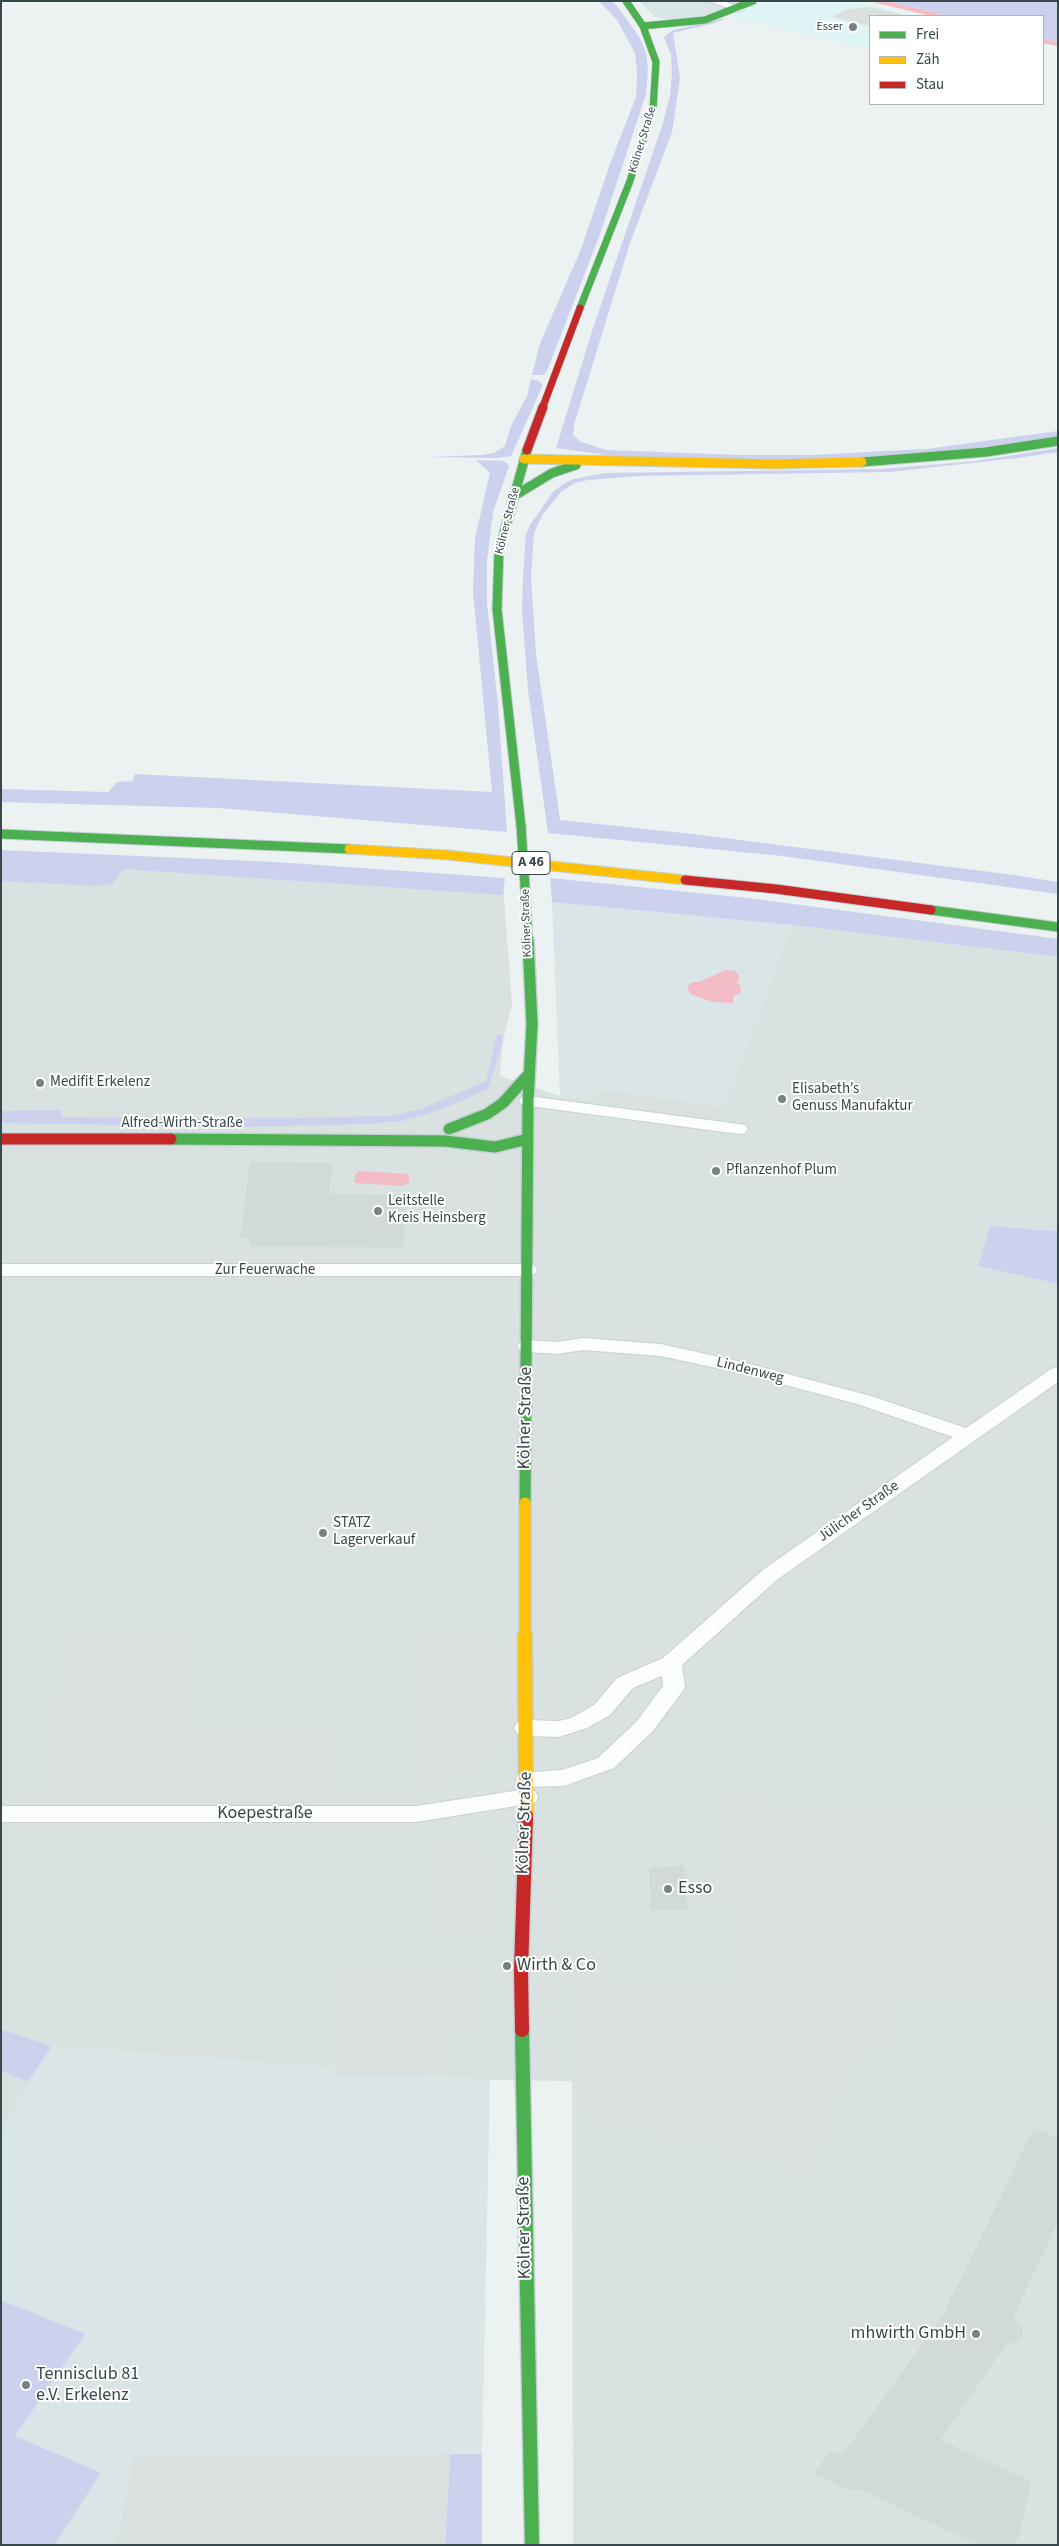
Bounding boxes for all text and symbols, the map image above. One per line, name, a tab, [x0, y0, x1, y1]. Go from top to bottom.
legend	[869, 15, 1044, 105]
place label: Esser	[817, 20, 843, 34]
marker: Esser	[847, 21, 859, 33]
text: Frei	[916, 24, 939, 45]
text: Zäh	[916, 49, 940, 70]
text: Stau	[916, 74, 944, 95]
street label: Kölner Straße	[626, 105, 660, 175]
street label: Kölner Straße	[493, 486, 523, 556]
road number: A 46	[512, 851, 550, 874]
street label: Kölner Straße	[519, 889, 535, 957]
place label: Medifit Erkelenz	[50, 1074, 150, 1092]
marker: Medifit Erkelenz	[34, 1077, 46, 1089]
place label: Elisabeth’s Genuss Manufaktur	[792, 1081, 913, 1116]
marker: Elisabeth’s Genuss Manufaktur	[776, 1093, 788, 1105]
street label: Alfred-Wirth-Straße	[121, 1115, 243, 1133]
place label: Pflanzenhof Plum	[726, 1162, 837, 1180]
marker: Pflanzenhof Plum	[710, 1165, 722, 1177]
place label: Leitstelle Kreis Heinsberg	[388, 1193, 486, 1228]
marker: Leitstelle Kreis Heinsberg	[372, 1205, 384, 1217]
street label: Zur Feuerwache	[215, 1262, 315, 1280]
street label: Lindenweg	[714, 1354, 786, 1388]
street label: Kölner Straße	[514, 1366, 538, 1470]
street label: Jülicher Straße	[815, 1477, 903, 1547]
place label: STATZ Lagerverkauf	[333, 1515, 415, 1550]
marker: STATZ Lagerverkauf	[317, 1527, 329, 1539]
street label: Kölner Straße	[512, 1771, 538, 1875]
street label: Koepestraße	[217, 1803, 313, 1825]
place label: Esso	[678, 1878, 712, 1900]
marker: Esso	[662, 1883, 674, 1895]
place label: Wirth & Co	[517, 1955, 596, 1977]
marker: Wirth & Co	[501, 1960, 513, 1972]
street label: Kölner Straße	[513, 2176, 537, 2280]
place label: mhwirth GmbH	[850, 2323, 966, 2345]
marker: mhwirth GmbH	[970, 2328, 982, 2340]
place label: Tennisclub 81 e.V. Erkelenz	[36, 2364, 139, 2406]
marker: Tennisclub 81 e.V. Erkelenz	[20, 2379, 32, 2391]

